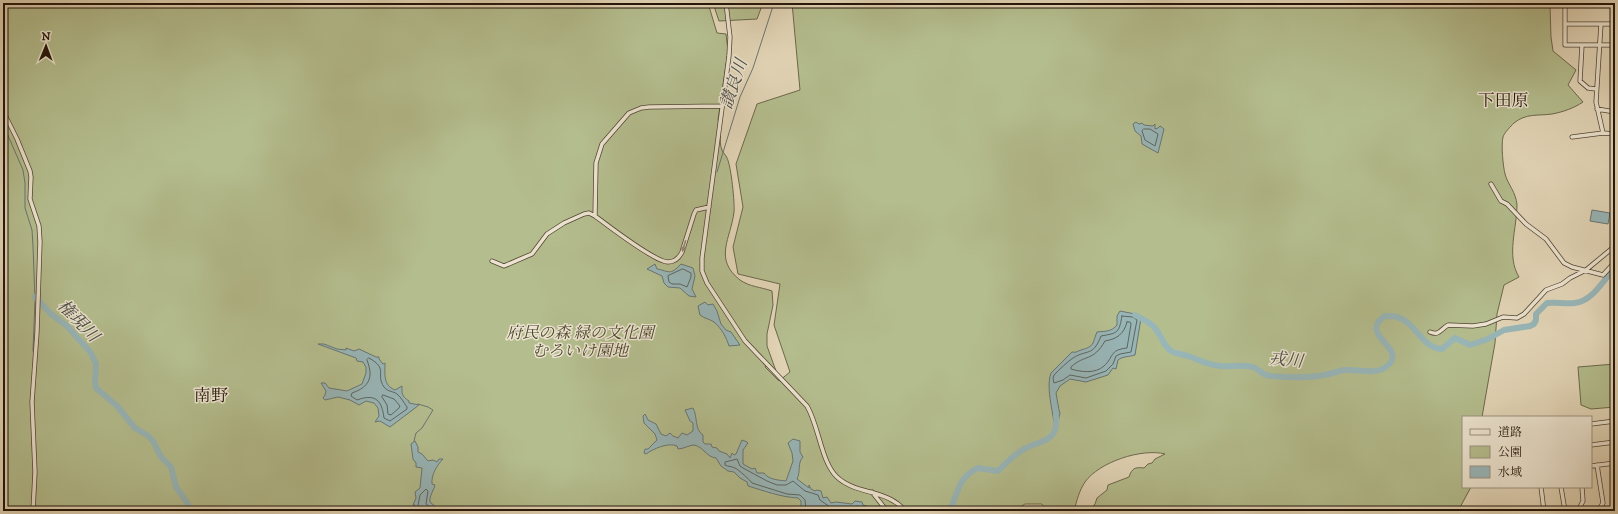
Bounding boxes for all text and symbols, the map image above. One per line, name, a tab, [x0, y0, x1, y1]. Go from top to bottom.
north arrow	[26, 26, 66, 66]
text: N	[42, 30, 51, 44]
water label: 讃良川	[715, 54, 753, 112]
district label: 下田原	[1478, 90, 1529, 112]
one-way arrow	[681, 241, 687, 253]
water label: 権現川	[52, 295, 105, 348]
park label: 府民の森 緑の文化園 むろいけ園地	[506, 323, 657, 361]
water label: 戎川	[1268, 347, 1306, 373]
district label: 南野	[194, 385, 228, 407]
legend	[1462, 416, 1592, 488]
text: 道路	[1498, 425, 1522, 440]
text: 公園	[1498, 445, 1522, 460]
text: 水域	[1498, 465, 1522, 480]

